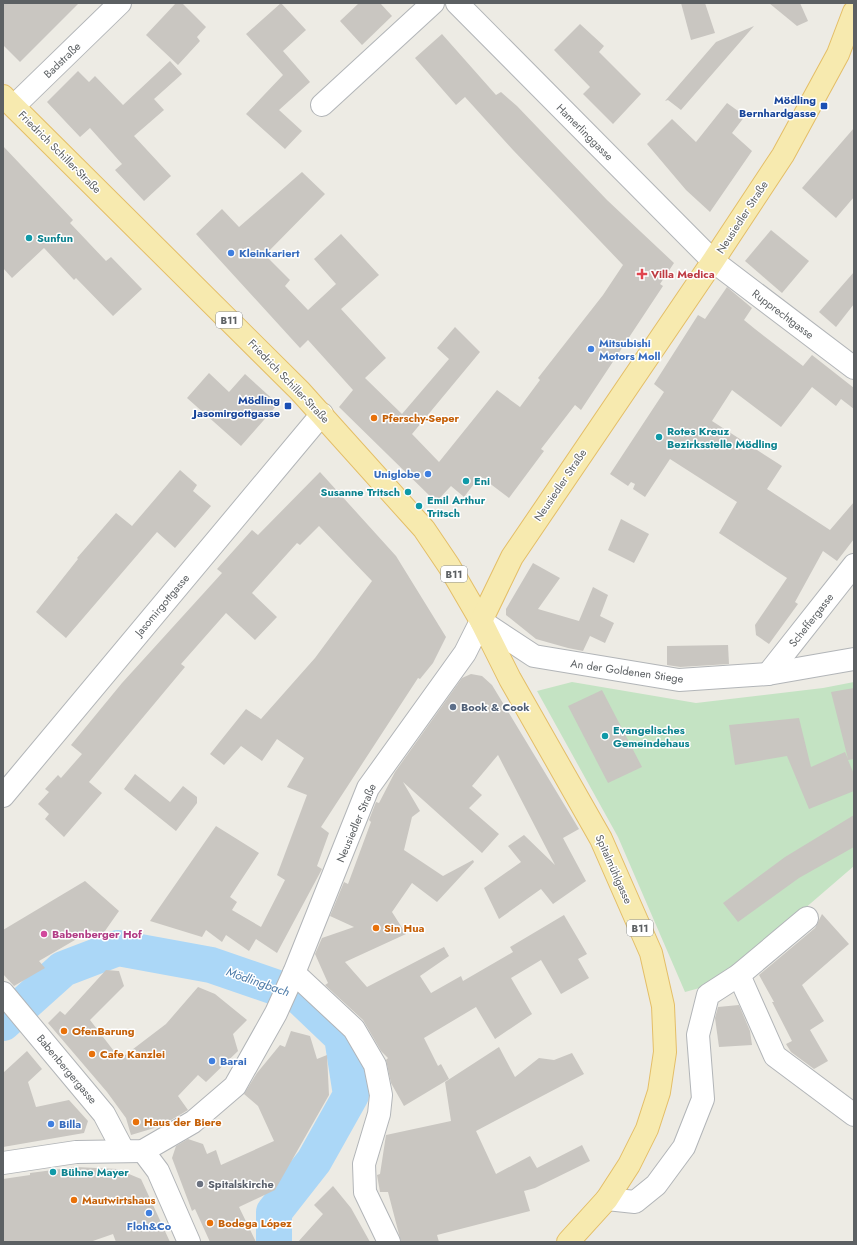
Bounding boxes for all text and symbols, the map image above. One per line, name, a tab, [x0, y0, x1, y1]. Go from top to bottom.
street label: Badstraße	[40, 38, 84, 82]
place label: Mödling Bernhardgasse	[739, 92, 816, 121]
street label: Hamerlinggasse	[553, 100, 617, 164]
marker: Mödling Bernhardgasse	[819, 101, 829, 111]
street label: Friedrich Schiller-Straße	[15, 107, 105, 197]
street label: Neusiedler Straße	[712, 177, 772, 257]
place label: Sunfun	[37, 230, 73, 246]
marker: Sunfun	[24, 233, 34, 243]
place label: Kleinkariert	[239, 245, 300, 261]
marker: Kleinkariert	[226, 248, 236, 258]
place label: Villa Medica	[650, 266, 715, 282]
marker: Villa Medica	[636, 268, 648, 280]
street label: Rupprechtgasse	[749, 285, 817, 343]
road number: B11	[216, 312, 242, 328]
street label: Friedrich Schiller-Straße	[245, 335, 334, 427]
place label: Mitsubishi Motors Moll	[599, 335, 660, 364]
marker: Mitsubishi Motors Moll	[586, 344, 596, 354]
place label: Mödling Jasomirgottgasse	[191, 392, 280, 421]
marker: Mödling Jasomirgottgasse	[283, 401, 293, 411]
place label: Pferschy-Seper	[382, 410, 460, 426]
marker: Pferschy-Seper	[369, 413, 379, 423]
place label: Rotes Kreuz Bezirksstelle Mödling	[667, 423, 778, 452]
marker: Rotes Kreuz Bezirksstelle Mödling	[654, 432, 664, 442]
street label: Neusiedler Straße	[530, 445, 590, 524]
place label: Uniglobe	[374, 466, 420, 482]
marker: Uniglobe	[423, 469, 433, 479]
place label: Eni	[474, 473, 490, 489]
marker: Eni	[461, 476, 471, 486]
place label: Susanne Tritsch	[321, 484, 400, 500]
marker: Susanne Tritsch	[403, 487, 413, 497]
place label: Emil Arthur Tritsch	[427, 492, 486, 521]
marker: Emil Arthur Tritsch	[414, 501, 424, 511]
road number: B11	[441, 566, 467, 582]
street label: Jasomirgottgasse	[130, 570, 193, 641]
street label: Scheffergasse	[785, 589, 837, 650]
street label: An der Goldenen Stiege	[569, 655, 685, 687]
place label: Book & Cook	[461, 699, 530, 715]
marker: Book & Cook	[448, 702, 458, 712]
place label: Evangelisches Gemeindehaus	[613, 722, 690, 751]
marker: Evangelisches Gemeindehaus	[600, 731, 610, 741]
street label: Neusiedler Straße	[332, 781, 380, 865]
street label: Spitalmühlgasse	[592, 832, 637, 907]
place label: Sin Hua	[384, 920, 425, 936]
road number: B11	[627, 920, 653, 936]
marker: Sin Hua	[371, 923, 381, 933]
place label: Babenberger Hof	[52, 926, 143, 942]
marker: Babenberger Hof	[39, 929, 49, 939]
water label: Mödlingbach	[224, 963, 292, 1001]
place label: OfenBarung	[72, 1023, 135, 1039]
marker: OfenBarung	[59, 1026, 69, 1036]
street label: Babenbergergasse	[33, 1031, 101, 1107]
place label: Cafe Kanzlei	[100, 1046, 165, 1062]
marker: Cafe Kanzlei	[87, 1049, 97, 1059]
place label: Barai	[220, 1053, 247, 1069]
marker: Barai	[207, 1056, 217, 1066]
place label: Haus der Biere	[144, 1114, 221, 1130]
place label: Billa	[59, 1116, 81, 1132]
marker: Haus der Biere	[131, 1117, 141, 1127]
marker: Billa	[46, 1119, 56, 1129]
place label: Bühne Mayer	[61, 1164, 129, 1180]
marker: Bühne Mayer	[48, 1167, 58, 1177]
place label: Spitalskirche	[208, 1176, 274, 1192]
marker: Spitalskirche	[195, 1179, 205, 1189]
place label: Mautwirtshaus	[82, 1192, 156, 1208]
marker: Mautwirtshaus	[69, 1195, 79, 1205]
marker: Floh&Co	[144, 1208, 154, 1218]
place label: Bodega López	[218, 1215, 292, 1231]
place label: Floh&Co	[127, 1218, 172, 1234]
marker: Bodega López	[205, 1218, 215, 1228]

